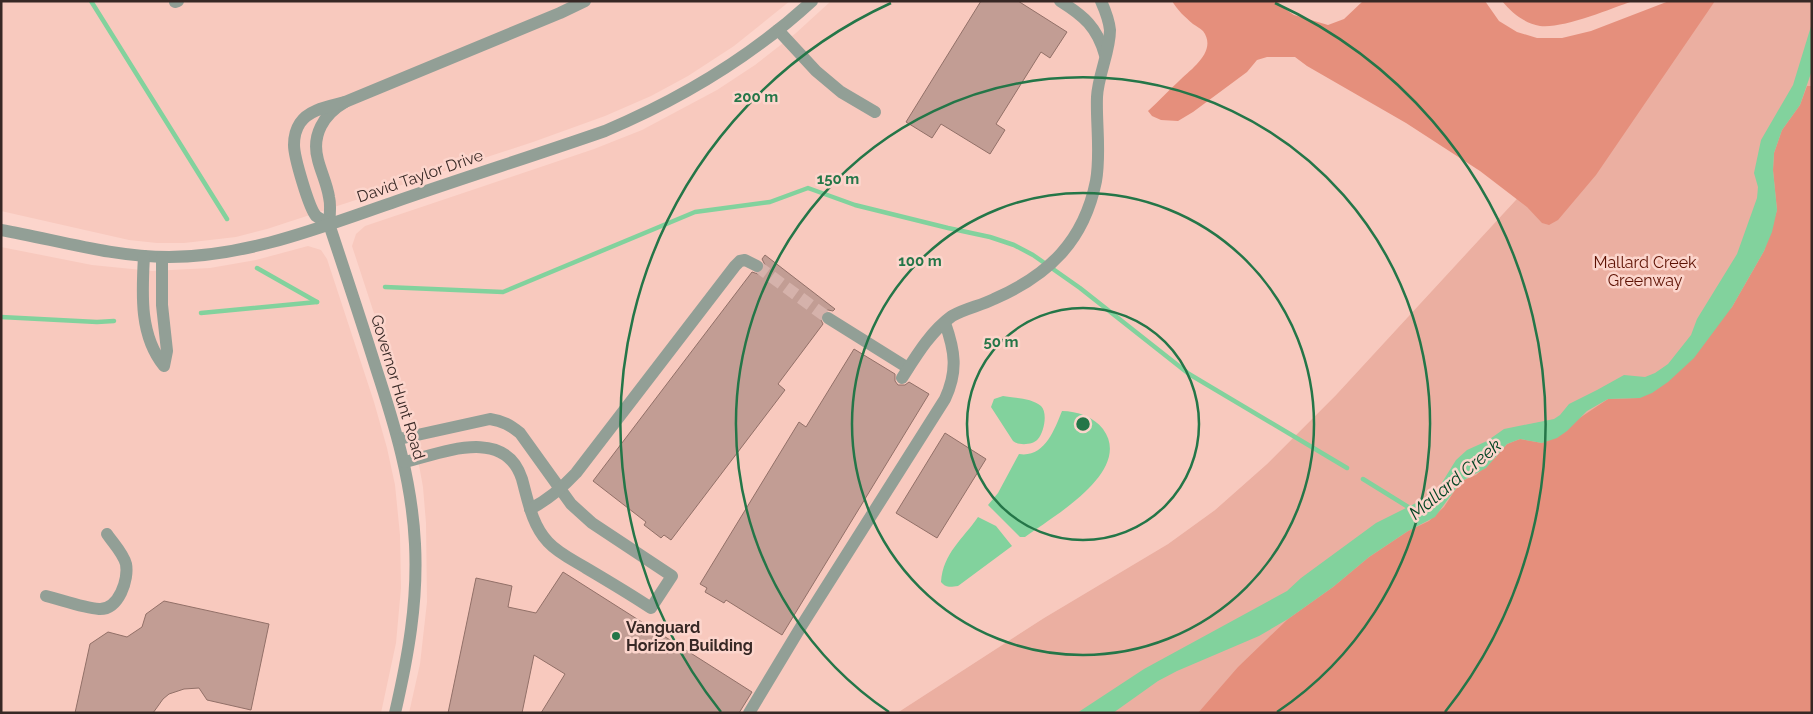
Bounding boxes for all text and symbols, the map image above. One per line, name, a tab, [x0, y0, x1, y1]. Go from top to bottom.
text: 200 m	[734, 88, 778, 106]
street label: David Taylor Drive	[354, 146, 486, 206]
text: 150 m	[817, 170, 859, 188]
text: 100 m	[898, 252, 942, 270]
park label: Mallard Creek Greenway	[1593, 253, 1697, 290]
street label: Governor Hunt Road	[367, 312, 429, 462]
text: 50 m	[983, 333, 1019, 351]
centre of rings	[1074, 415, 1092, 433]
water label: Mallard Creek	[1405, 434, 1506, 524]
place label: Vanguard Horizon Building	[626, 618, 753, 655]
marker: Vanguard Horizon Building	[610, 630, 622, 642]

